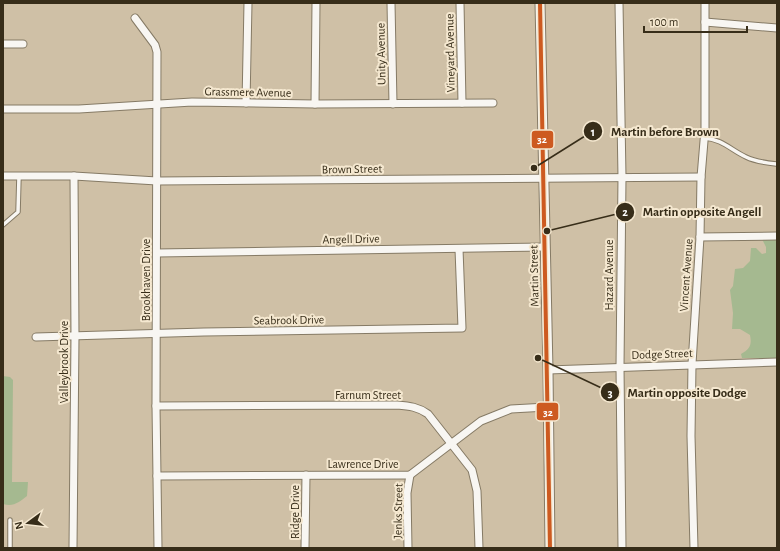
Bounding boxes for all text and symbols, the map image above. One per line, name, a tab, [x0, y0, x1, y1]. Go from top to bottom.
scale bar	[644, 8, 747, 34]
street label: Vineyard Avenue	[443, 13, 458, 92]
text: 100 m	[650, 16, 678, 28]
street label: Unity Avenue	[374, 23, 389, 85]
street label: Grassmere Avenue	[205, 85, 291, 99]
callout: Martin before Brown	[583, 119, 727, 144]
text: 1	[591, 126, 595, 138]
text: Martin before Brown	[611, 126, 719, 139]
line badge: 32	[531, 130, 554, 149]
text: 32	[537, 134, 547, 145]
street label: Brown Street	[322, 162, 382, 176]
callout: Martin opposite Angell	[615, 199, 770, 224]
text: 2	[622, 206, 628, 218]
text: Martin opposite Angell	[643, 206, 761, 219]
street label: Angell Drive	[322, 233, 380, 245]
street label: Vincent Avenue	[677, 238, 695, 312]
street label: Brookhaven Drive	[140, 239, 152, 321]
street label: Hazard Avenue	[603, 240, 615, 310]
street label: Martin Street	[527, 245, 541, 307]
street label: Seabrook Drive	[254, 313, 324, 327]
street label: Valleybrook Drive	[58, 321, 71, 403]
street label: Dodge Street	[631, 347, 693, 361]
callout: Martin opposite Dodge	[600, 380, 755, 405]
text: 3	[607, 387, 613, 399]
text: Martin opposite Dodge	[627, 387, 747, 400]
street label: Farnum Street	[335, 389, 401, 401]
line badge: 32	[536, 402, 559, 421]
text: 32	[543, 407, 553, 418]
street label: Lawrence Drive	[327, 458, 399, 470]
street label: Jenks Street	[392, 483, 404, 539]
street label: Ridge Drive	[289, 485, 301, 539]
north arrow	[8, 503, 48, 543]
text: N	[13, 520, 25, 531]

